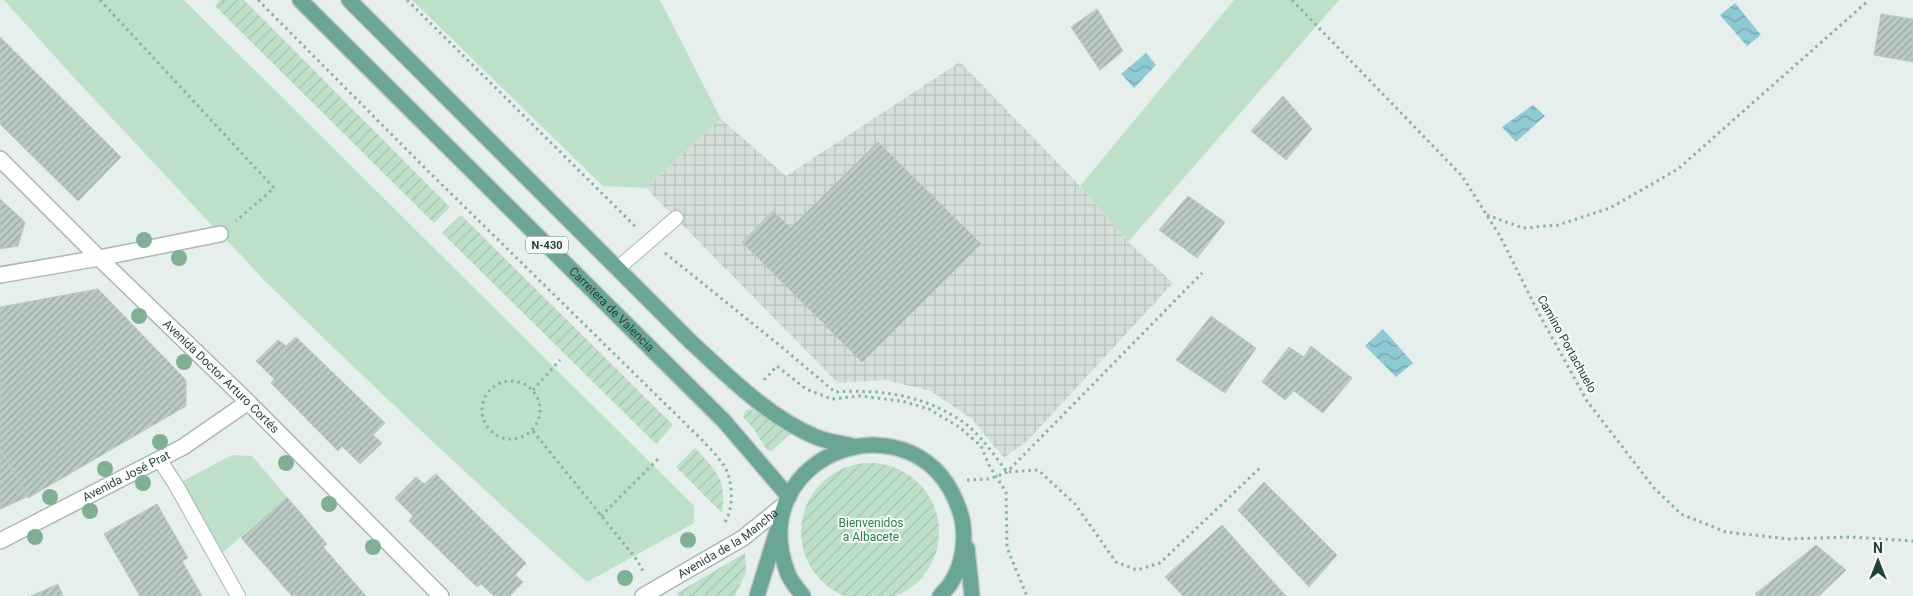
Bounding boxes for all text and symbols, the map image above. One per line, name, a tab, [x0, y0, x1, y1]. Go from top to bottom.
road number: N-430	[526, 236, 568, 254]
street label: Carretera de Valencia	[566, 264, 657, 354]
street label: Camino Portachuelo	[1534, 293, 1600, 395]
street label: Avenida Doctor Arturo Cortés	[160, 317, 282, 436]
street label: Avenida José Prat	[80, 448, 172, 504]
street label: Avenida de la Mancha	[675, 506, 781, 581]
park label: Bienvenidos a Albacete	[839, 516, 903, 544]
north arrow	[1853, 536, 1903, 586]
text: N	[1873, 540, 1883, 556]

